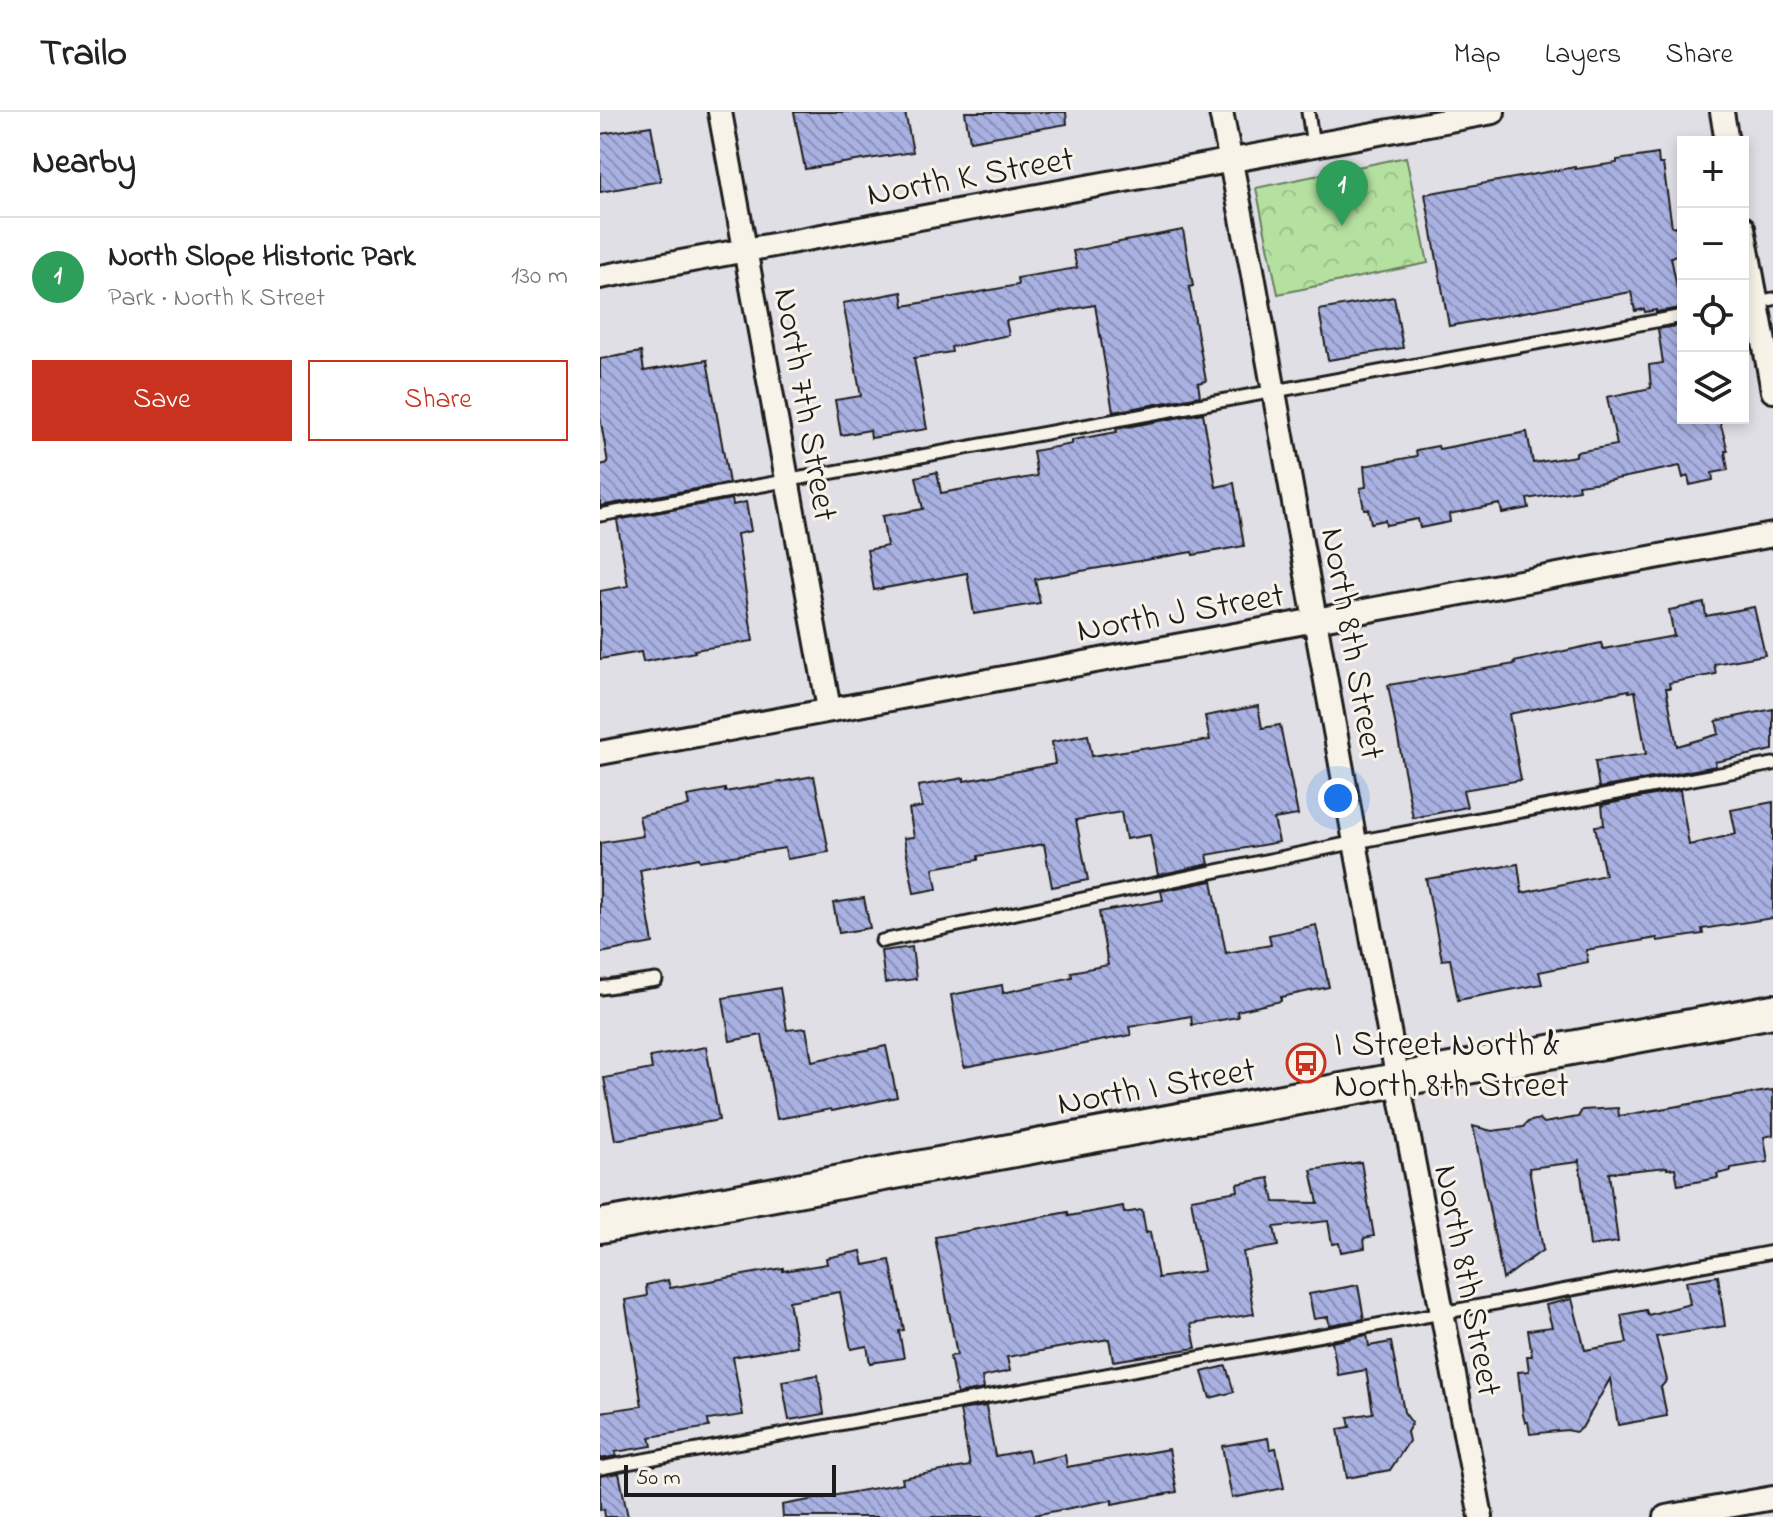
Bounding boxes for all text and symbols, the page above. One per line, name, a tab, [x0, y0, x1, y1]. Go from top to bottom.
text: Trailo	[40, 27, 127, 83]
text: Map	[1453, 35, 1501, 76]
text: Layers	[1545, 35, 1621, 76]
text: Share	[1665, 35, 1733, 76]
street label: North K Street	[863, 134, 1079, 223]
map controls	[1677, 136, 1749, 424]
button: +	[1677, 136, 1749, 208]
text: Nearby	[32, 139, 136, 189]
pin: 1	[1316, 160, 1368, 226]
button: −	[1677, 208, 1749, 280]
text: North Slope Historic Park	[108, 236, 416, 280]
text: 1	[54, 258, 62, 296]
text: 130 m	[511, 258, 568, 296]
text: Park · North K Street	[108, 280, 325, 318]
button: locate	[1677, 280, 1749, 352]
street label: North 7th Street	[757, 284, 850, 526]
button: layers	[1677, 352, 1749, 424]
button: Save	[32, 360, 292, 441]
button: Share	[308, 360, 568, 441]
street label: North 8th Street	[1304, 524, 1397, 764]
street label: North J Street	[1073, 570, 1289, 659]
your location	[1318, 778, 1358, 818]
place label: I Street North & North 8th Street	[1334, 1020, 1569, 1114]
bus stop icon: I Street North & North 8th Street	[1285, 1042, 1327, 1084]
street label: North I Street	[1053, 1045, 1260, 1132]
street label: North 8th Street	[1417, 1161, 1514, 1401]
scale bar	[624, 1461, 836, 1497]
text: 50 m	[636, 1463, 681, 1495]

